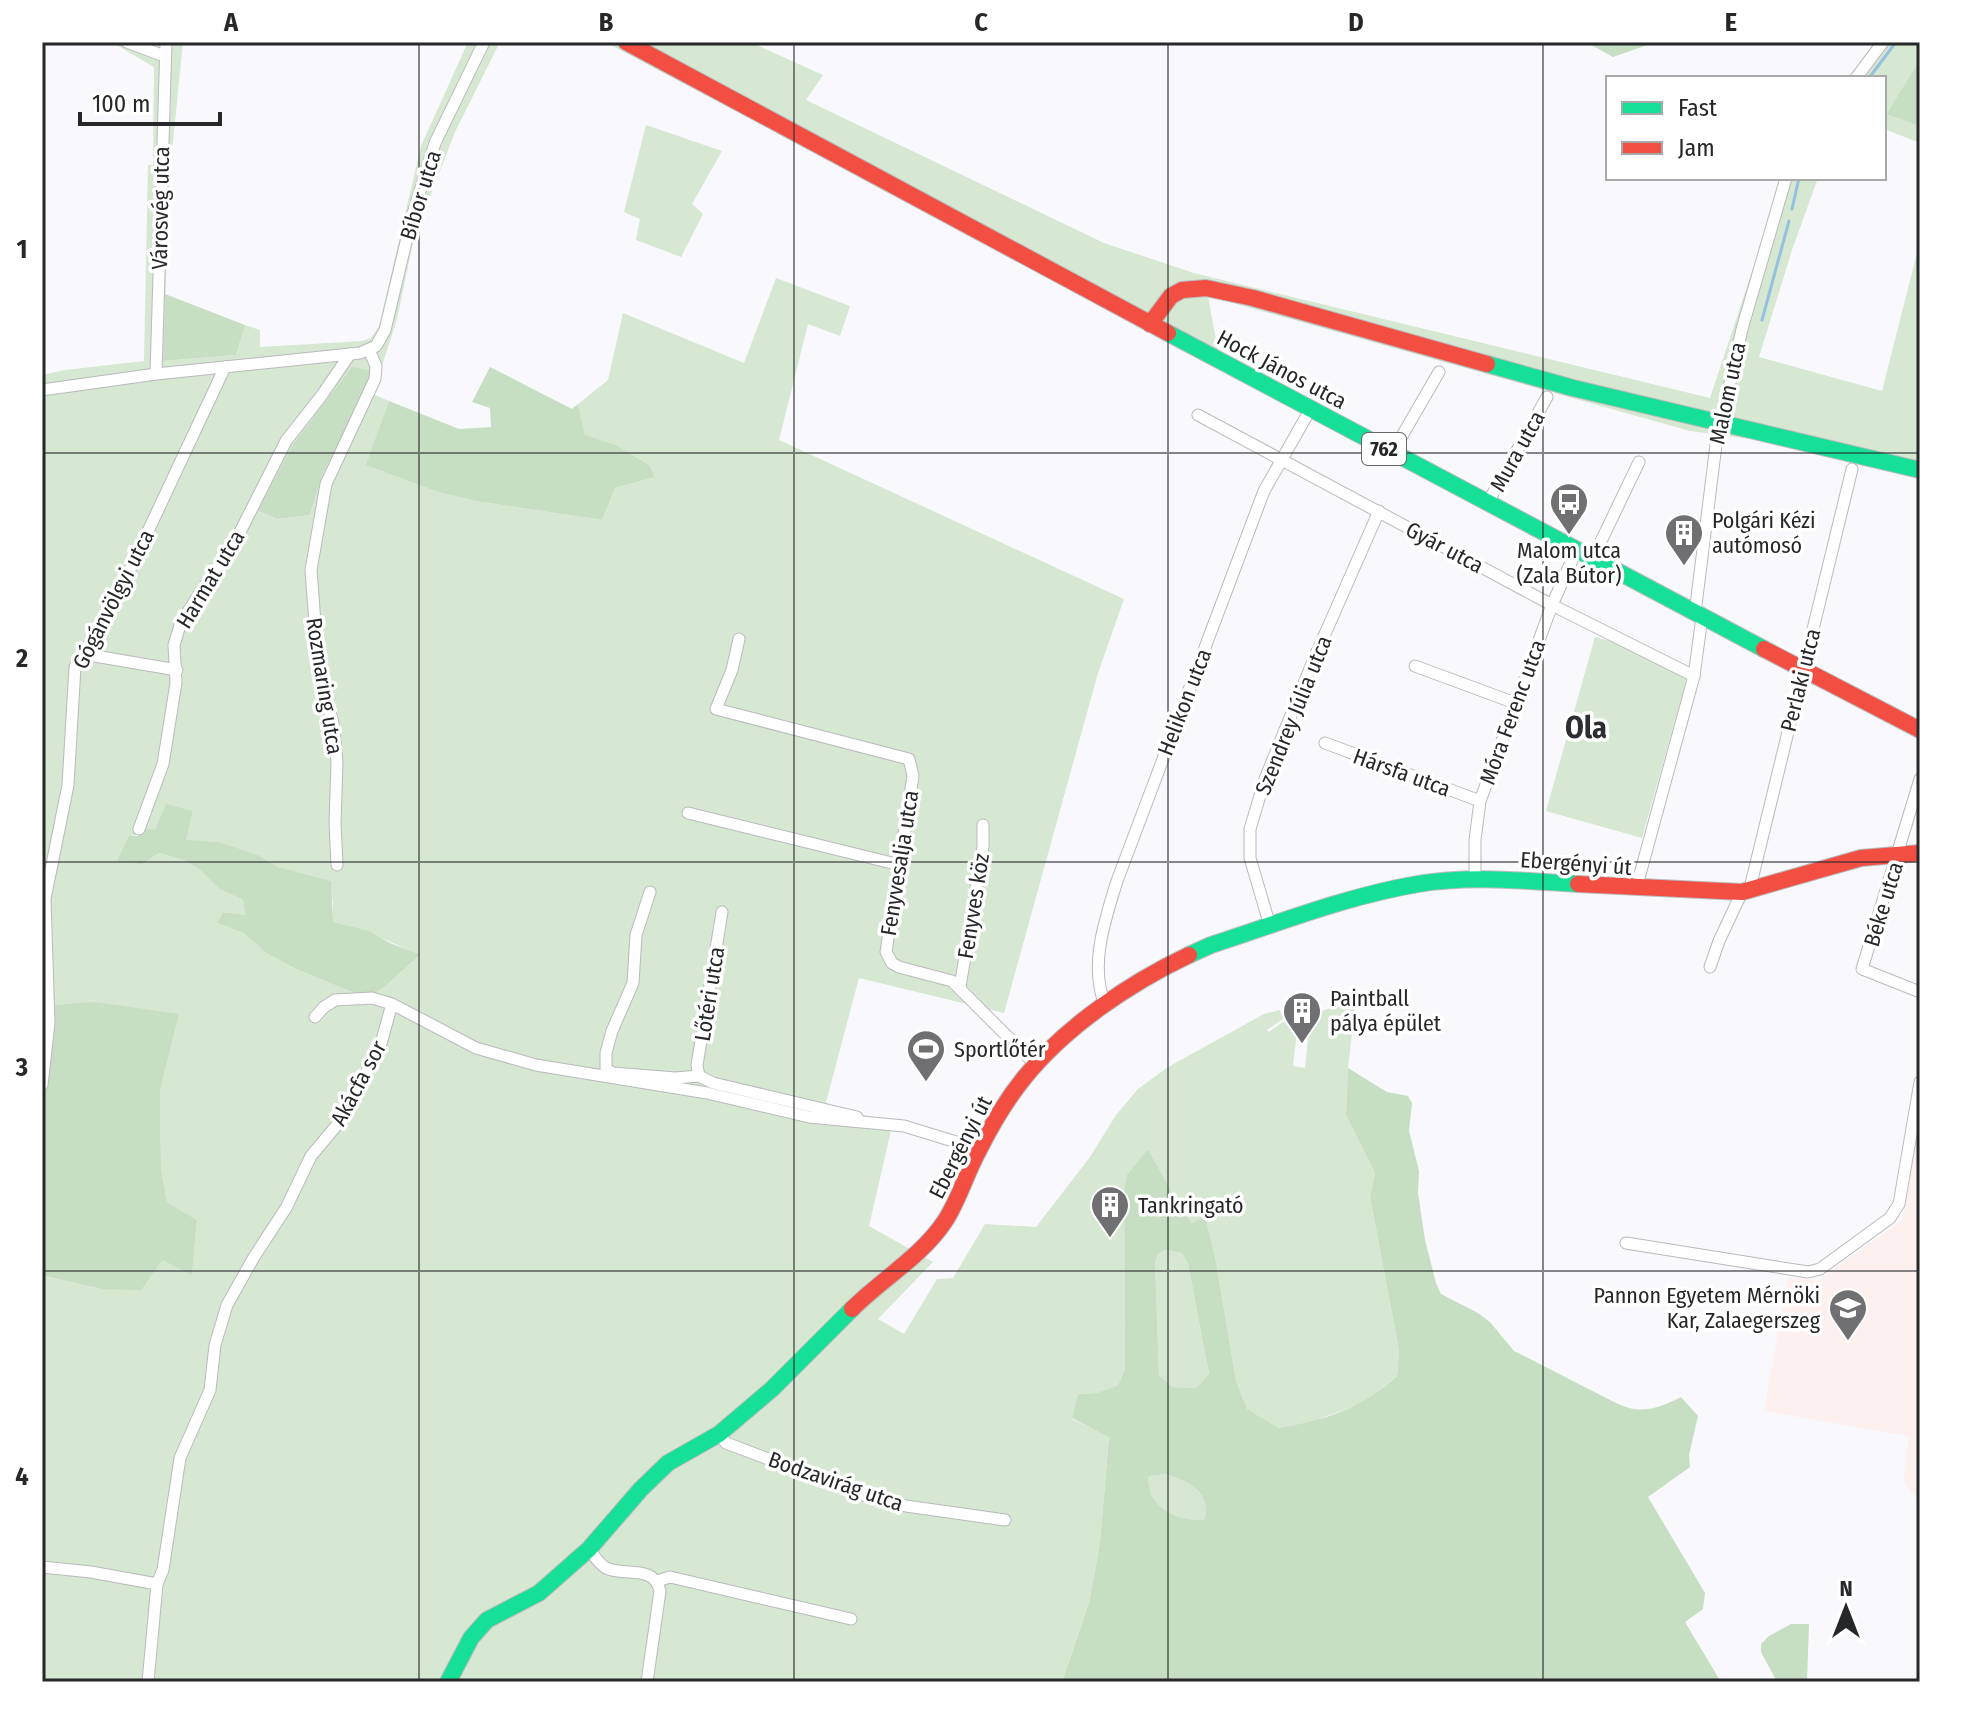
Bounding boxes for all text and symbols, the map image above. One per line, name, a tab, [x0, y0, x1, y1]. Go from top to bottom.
text: A	[223, 7, 239, 38]
text: B	[599, 7, 614, 38]
text: C	[974, 7, 988, 38]
text: D	[1348, 7, 1364, 38]
text: E	[1725, 7, 1737, 38]
scale bar	[80, 76, 220, 126]
legend	[1606, 76, 1886, 180]
text: 100 m	[92, 90, 150, 118]
text: Fast	[1678, 94, 1717, 122]
text: Jam	[1678, 134, 1715, 162]
street label: Városvég utca	[146, 146, 175, 270]
street label: Bíbor utca	[394, 147, 447, 243]
text: 1	[17, 234, 28, 265]
street label: Hock János utca	[1212, 324, 1351, 415]
street label: Malom utca	[1703, 339, 1751, 447]
street label: Mura utca	[1484, 406, 1551, 496]
road number: 762	[1362, 433, 1406, 465]
bus stop icon: Malom utca (Zala Bútor)	[1548, 481, 1590, 536]
place label: Polgári Kézi autómosó	[1712, 507, 1816, 559]
building icon: Polgári Kézi autómosó	[1663, 512, 1705, 567]
street label: Gyár utca	[1401, 516, 1488, 579]
street label: Gógánvölgyi utca	[67, 525, 160, 673]
street label: Harmat utca	[170, 525, 250, 633]
place label: Malom utca (Zala Bútor)	[1517, 537, 1621, 589]
street label: Rozmaring utca	[300, 616, 349, 756]
street label: Perlaki utca	[1775, 626, 1826, 734]
street label: Szendrey Júlia utca	[1249, 632, 1338, 799]
street label: Móra Ferenc utca	[1474, 636, 1551, 788]
text: 2	[15, 643, 28, 674]
street label: Helikon utca	[1152, 645, 1217, 759]
district label: Ola	[1565, 710, 1607, 746]
street label: Hársfa utca	[1350, 742, 1454, 803]
street label: Fenyvesalja utca	[875, 788, 924, 938]
street label: Ebergényi út	[1519, 846, 1633, 881]
street label: Fenyves köz	[952, 851, 995, 961]
street label: Béke utca	[1858, 858, 1909, 950]
street label: Lőtéri utca	[689, 945, 730, 1043]
place label: Paintball pálya épület	[1330, 985, 1442, 1037]
building icon: Paintball pálya épület	[1281, 990, 1323, 1045]
sports icon: Sportlőtér	[905, 1028, 947, 1083]
street label: Akácfa sor	[325, 1036, 392, 1130]
place label: Sportlőtér	[954, 1036, 1046, 1063]
text: 3	[15, 1052, 28, 1083]
street label: Ebergényi út	[923, 1091, 998, 1203]
building icon: Tankringató	[1089, 1184, 1131, 1239]
place label: Tankringató	[1138, 1192, 1244, 1219]
place label: Pannon Egyetem Mérnöki Kar, Zalaegerszeg	[1594, 1282, 1821, 1334]
school or university icon: Pannon Egyetem Mérnöki Kar, Zalaegerszeg	[1827, 1287, 1869, 1342]
street label: Bodzavirág utca	[765, 1446, 907, 1517]
text: 4	[15, 1461, 29, 1492]
north arrow	[1806, 1568, 1886, 1648]
text: N	[1839, 1575, 1853, 1602]

